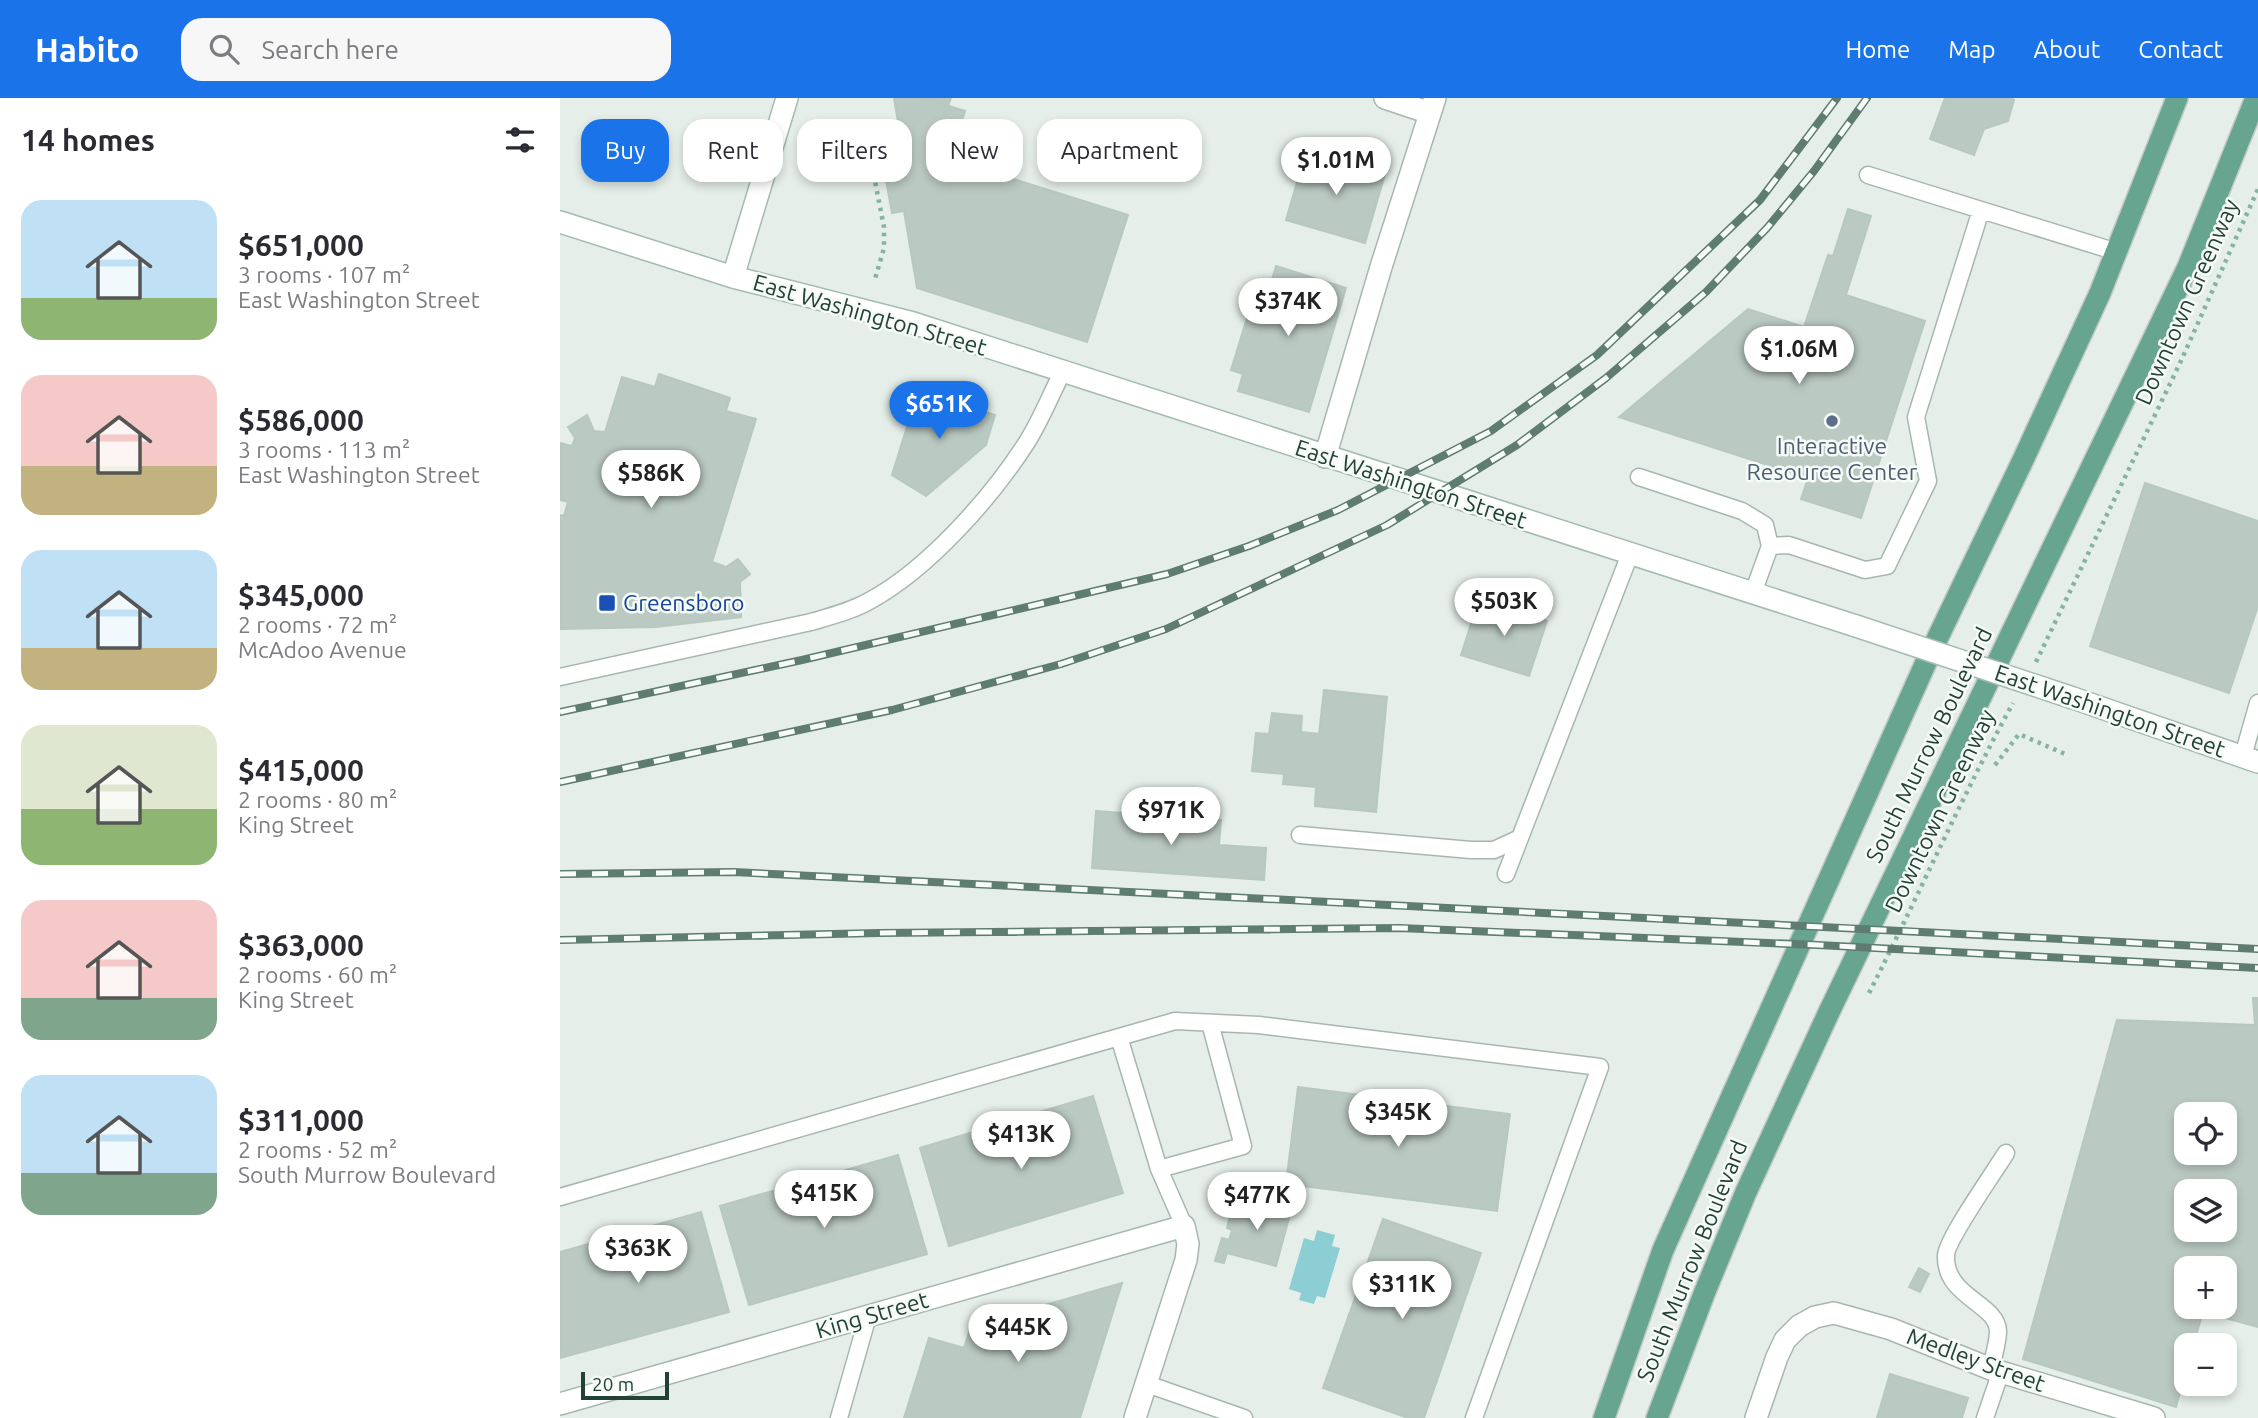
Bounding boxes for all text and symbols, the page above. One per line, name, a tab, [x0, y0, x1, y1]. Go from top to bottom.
search box	[181, 18, 671, 81]
icon: search	[205, 30, 243, 68]
text: Habito	[35, 31, 139, 68]
text: Search here	[261, 35, 399, 64]
text: Home	[1845, 36, 1910, 63]
text: Map	[1948, 36, 1995, 63]
text: About	[2033, 36, 2100, 63]
text: Contact	[2138, 36, 2223, 63]
chip: Buy	[581, 119, 669, 182]
chip: Rent	[683, 119, 783, 182]
chip: Filters	[797, 119, 912, 182]
chip: New	[926, 119, 1023, 182]
chip: Apartment	[1037, 119, 1202, 182]
icon: filters	[501, 121, 539, 159]
text: 14 homes	[21, 123, 155, 157]
pin: $1.01M	[1279, 138, 1393, 197]
text: $1.01M	[1297, 147, 1375, 172]
street label: Downtown Greenway	[2130, 195, 2243, 409]
icon: home	[77, 228, 161, 312]
text: $651,000	[238, 228, 364, 262]
text: 3 rooms · 107 m²	[238, 262, 410, 287]
street label: East Washington Street	[750, 269, 990, 360]
pin: $374K	[1239, 278, 1337, 338]
text: East Washington Street	[238, 287, 480, 312]
text: $374K	[1254, 288, 1322, 313]
pin: $1.06M	[1742, 327, 1856, 386]
text: $1.06M	[1760, 336, 1838, 361]
pin: $651K	[890, 382, 988, 441]
text: $651K	[905, 391, 973, 416]
icon: home	[77, 403, 161, 487]
text: $586,000	[238, 403, 364, 437]
marker: Interactive Resource Center	[1824, 413, 1840, 429]
place label: Interactive Resource Center	[1746, 433, 1918, 484]
street label: East Washington Street	[1292, 434, 1530, 533]
text: 3 rooms · 113 m²	[238, 437, 410, 462]
pin: $586K	[602, 450, 700, 510]
text: $586K	[617, 460, 685, 485]
text: East Washington Street	[238, 462, 480, 487]
icon: home	[77, 578, 161, 662]
text: $345,000	[238, 578, 364, 612]
pin: $503K	[1455, 578, 1553, 638]
text: $503K	[1470, 588, 1538, 613]
place label: Greensboro	[623, 590, 745, 615]
marker: Greensboro	[597, 593, 617, 613]
text: 2 rooms · 72 m²	[238, 612, 397, 637]
street label: South Murrow Boulevard	[1861, 623, 1996, 866]
text: McAdoo Avenue	[238, 637, 407, 662]
street label: East Washington Street	[1992, 659, 2229, 762]
street label: Downtown Greenway	[1880, 705, 2000, 916]
icon: home	[77, 753, 161, 837]
text: $415,000	[238, 753, 364, 787]
text: 2 rooms · 80 m²	[238, 787, 397, 812]
pin: $971K	[1122, 788, 1220, 847]
text: $971K	[1137, 797, 1205, 822]
text: King Street	[238, 812, 354, 837]
icon: home	[77, 928, 161, 1012]
text: $363,000	[238, 928, 364, 962]
text: 2 rooms · 60 m²	[238, 962, 397, 987]
text: King Street	[238, 987, 354, 1012]
pin: $345K	[1349, 1090, 1447, 1149]
text: $345K	[1364, 1099, 1432, 1124]
map controls	[2174, 1102, 2237, 1396]
button: locate	[2174, 1102, 2237, 1165]
icon: home	[77, 1103, 161, 1187]
text: $311,000	[238, 1103, 364, 1137]
pin: $413K	[972, 1112, 1070, 1171]
text: $413K	[987, 1121, 1055, 1146]
street label: South Murrow Boulevard	[1632, 1136, 1751, 1385]
text: 2 rooms · 52 m²	[238, 1137, 397, 1162]
text: South Murrow Boulevard	[238, 1162, 496, 1187]
pin: $415K	[775, 1170, 873, 1230]
pin: $477K	[1208, 1172, 1306, 1232]
button: layers	[2174, 1179, 2237, 1242]
text: $415K	[790, 1180, 858, 1205]
text: $477K	[1223, 1182, 1291, 1207]
pin: $363K	[589, 1226, 687, 1285]
text: $363K	[604, 1235, 672, 1260]
button: +	[2174, 1256, 2237, 1319]
pin: $311K	[1353, 1262, 1451, 1321]
text: $311K	[1368, 1271, 1436, 1296]
street label: King Street	[813, 1287, 931, 1343]
pin: $445K	[969, 1304, 1067, 1364]
text: $445K	[984, 1314, 1052, 1339]
street label: Medley Street	[1904, 1323, 2049, 1396]
button: −	[2174, 1333, 2237, 1396]
scale bar	[581, 1369, 668, 1401]
text: 20 m	[592, 1373, 634, 1395]

